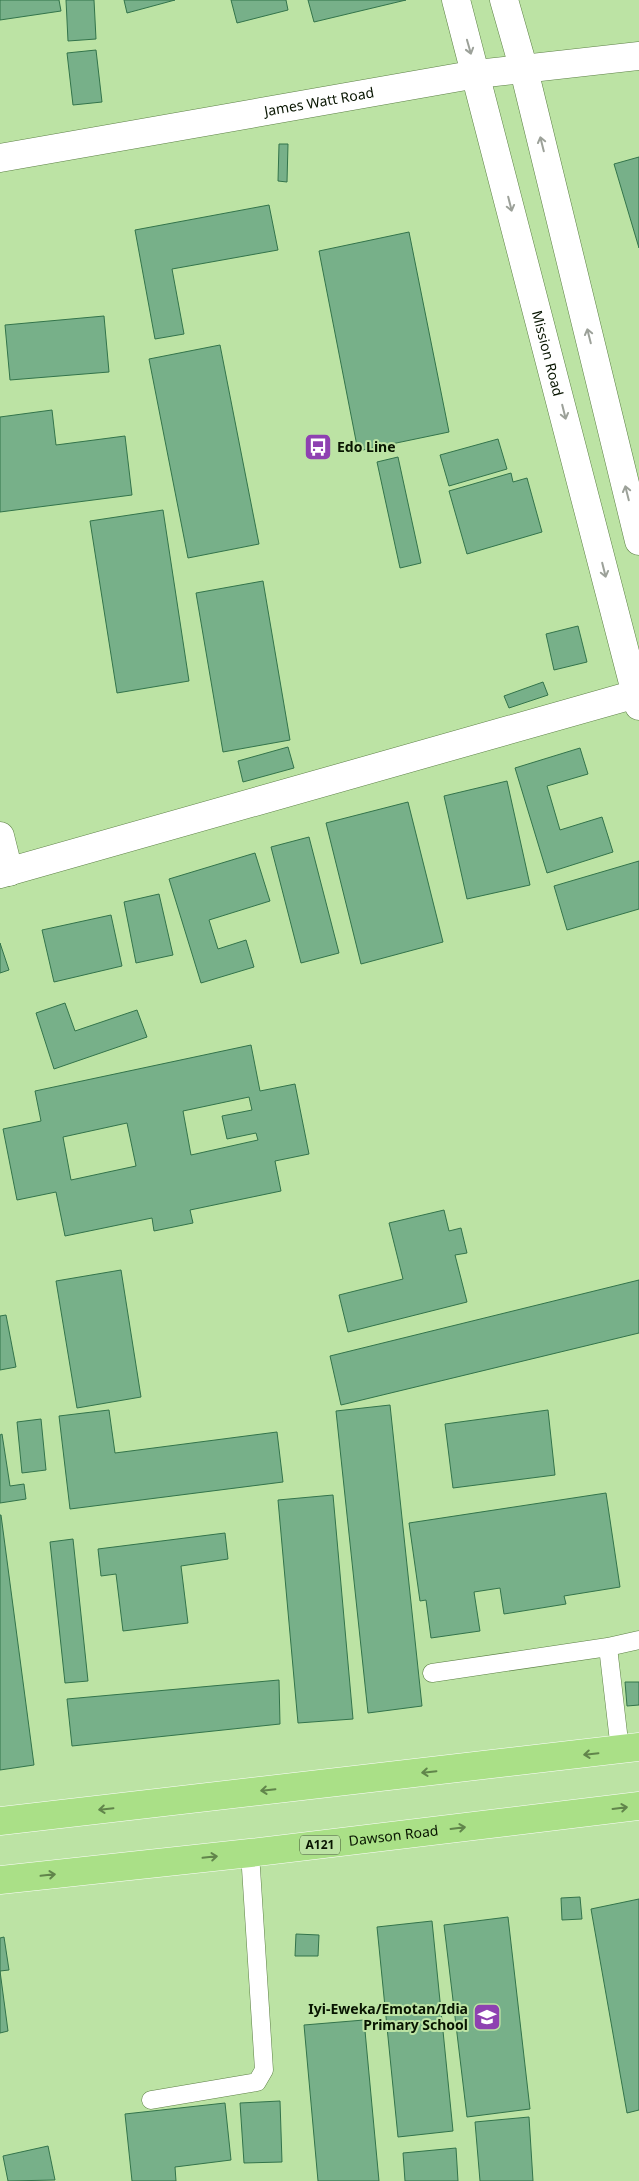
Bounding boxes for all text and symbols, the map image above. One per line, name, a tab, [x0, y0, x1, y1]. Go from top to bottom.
one-way arrow	[465, 39, 475, 55]
street label: James Watt Road	[261, 82, 375, 121]
one-way arrow	[537, 136, 546, 152]
one-way arrow	[506, 196, 515, 212]
street label: Mission Road	[528, 308, 568, 398]
one-way arrow	[584, 328, 593, 344]
one-way arrow	[560, 404, 569, 420]
bus stop icon: Edo Line	[303, 432, 333, 462]
place label: Edo Line	[337, 437, 396, 456]
one-way arrow	[622, 486, 631, 502]
one-way arrow	[600, 561, 609, 577]
one-way arrow	[583, 1749, 599, 1759]
one-way arrow	[422, 1767, 438, 1777]
one-way arrow	[260, 1785, 276, 1795]
one-way arrow	[611, 1803, 627, 1813]
one-way arrow	[99, 1804, 115, 1813]
street label: Dawson Road	[347, 1820, 439, 1850]
one-way arrow	[450, 1823, 466, 1833]
road number: A121	[300, 1836, 340, 1854]
one-way arrow	[202, 1852, 218, 1862]
one-way arrow	[40, 1870, 56, 1880]
place label: Iyi-Eweka/Emotan/Idia Primary School	[308, 1999, 468, 2034]
school or university icon: Iyi-Eweka/Emotan/Idia Primary School	[472, 2002, 502, 2032]

